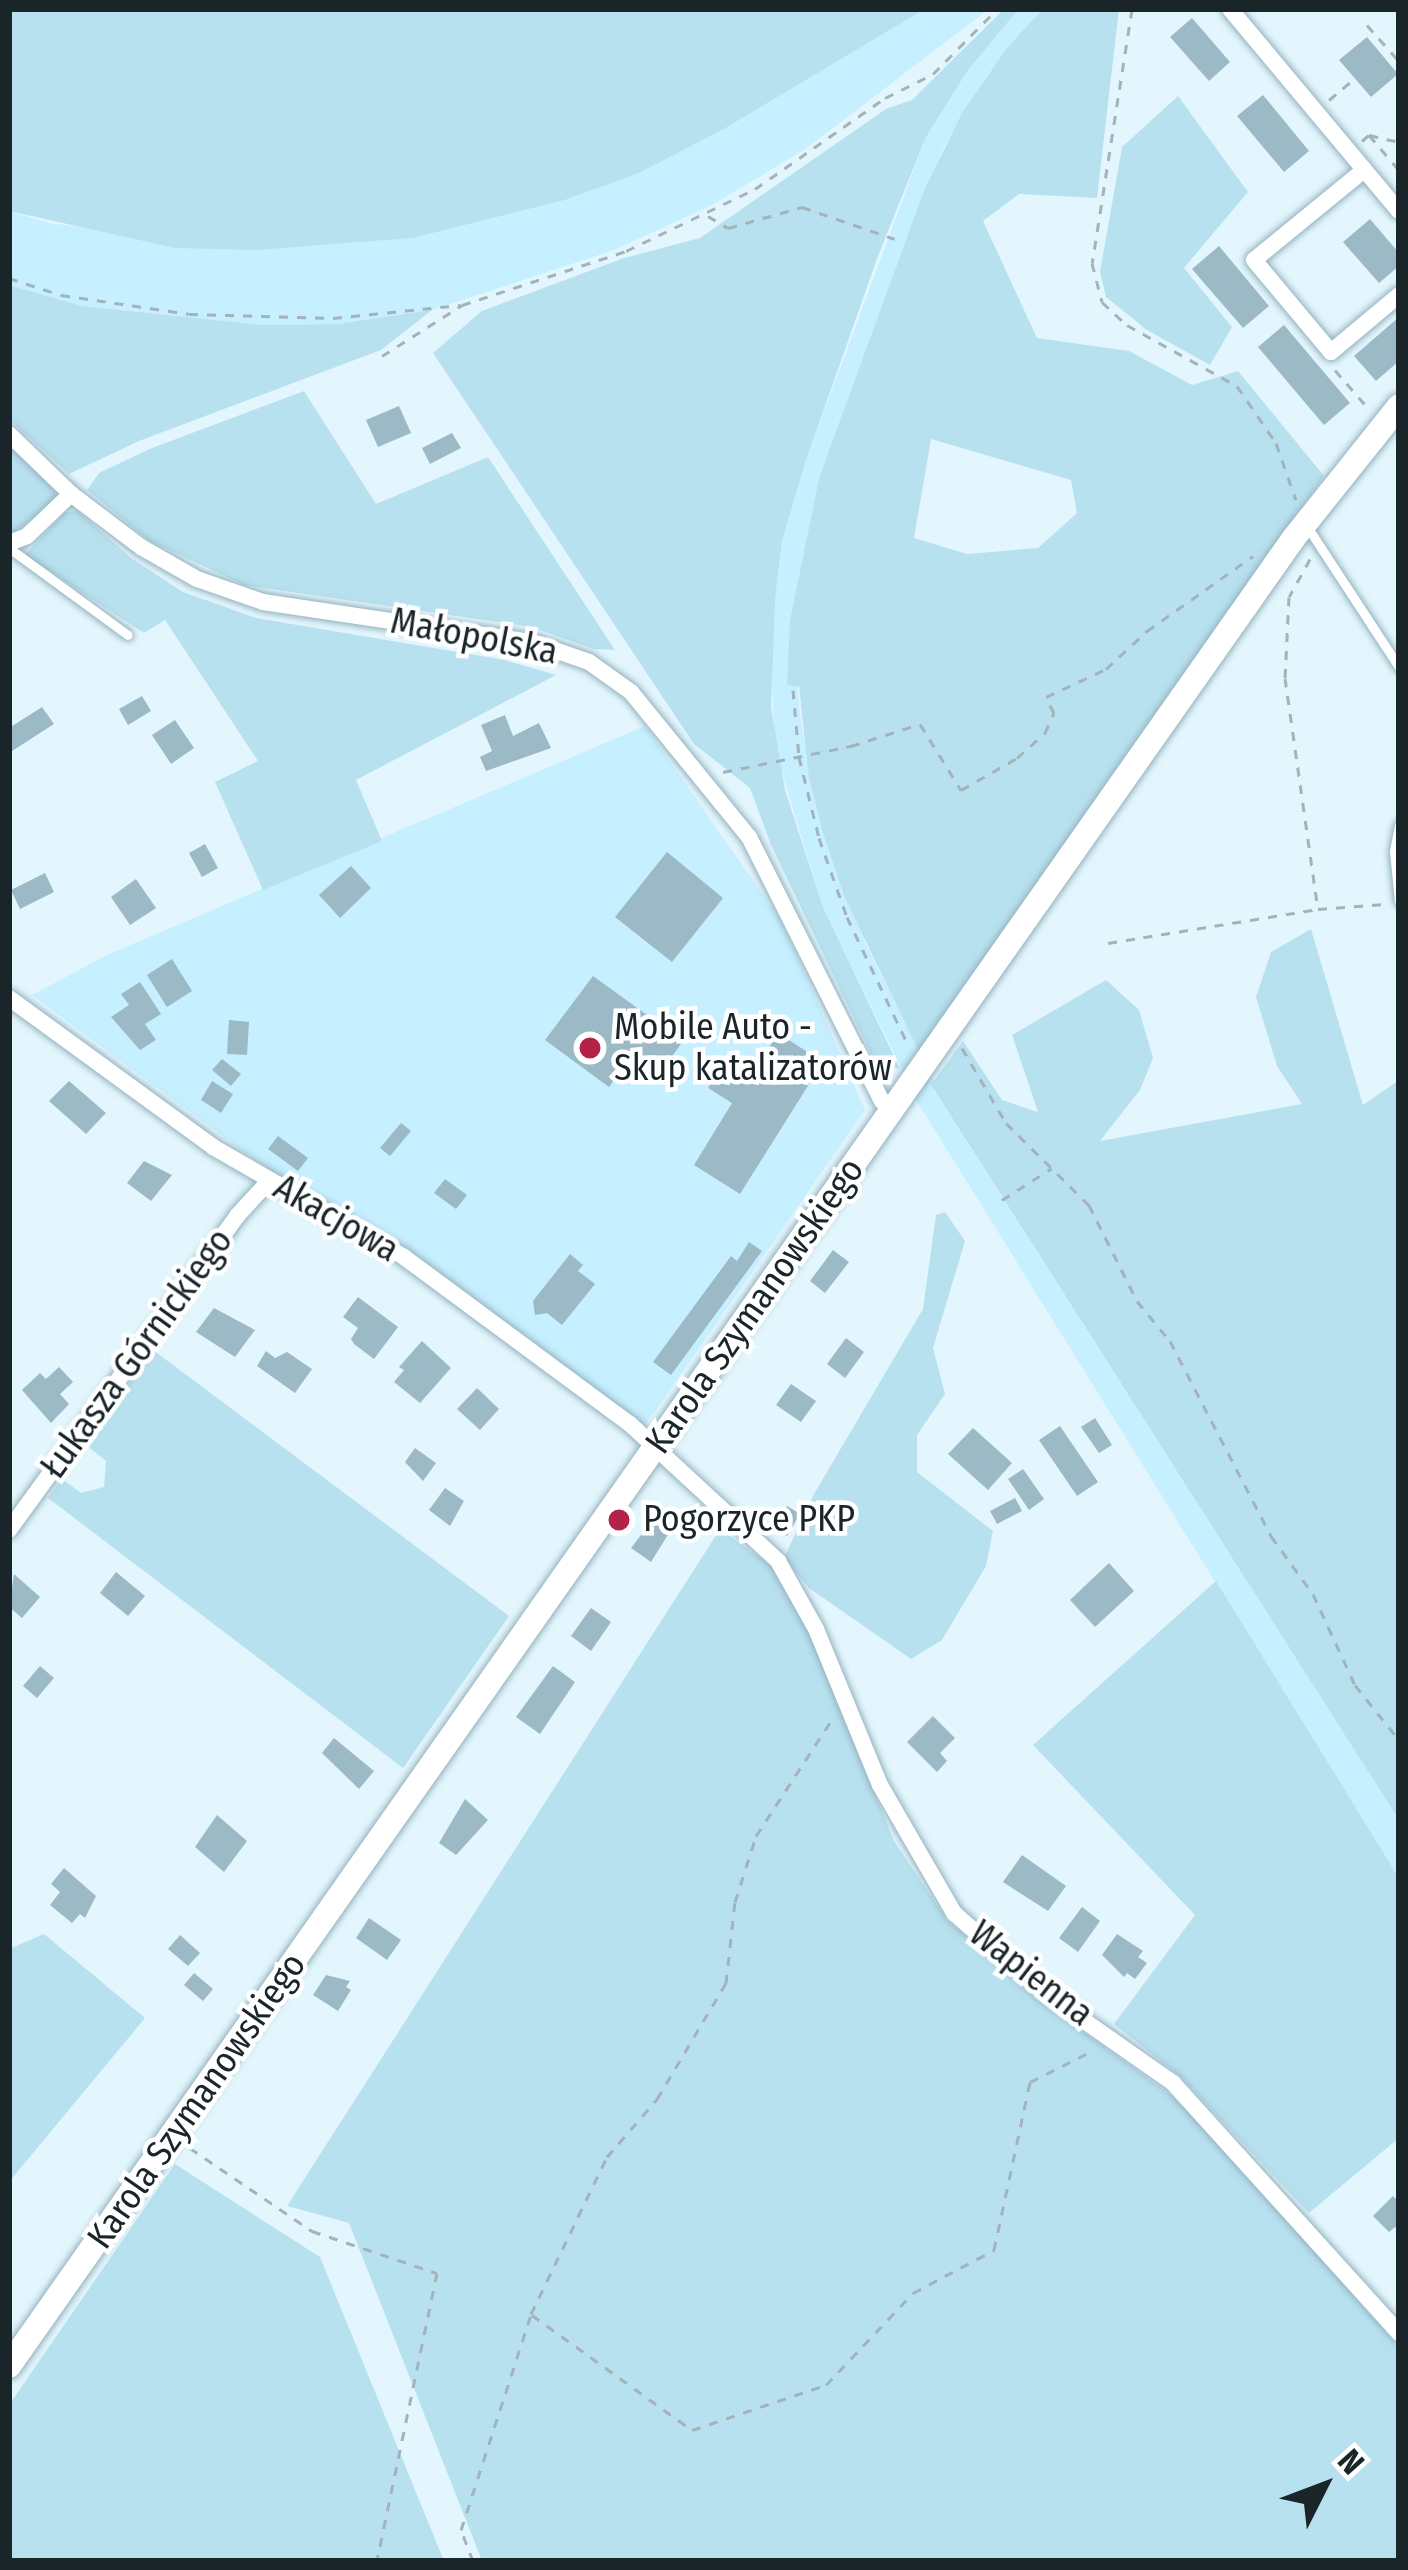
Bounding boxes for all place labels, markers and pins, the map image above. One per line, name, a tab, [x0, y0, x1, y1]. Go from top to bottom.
place label: Mobile Auto - Skup katalizatorów	[614, 1005, 892, 1090]
marker: Mobile Auto - Skup katalizatorów	[577, 1035, 603, 1061]
place label: Pogorzyce PKP	[643, 1498, 855, 1542]
marker: Pogorzyce PKP	[606, 1507, 632, 1533]

